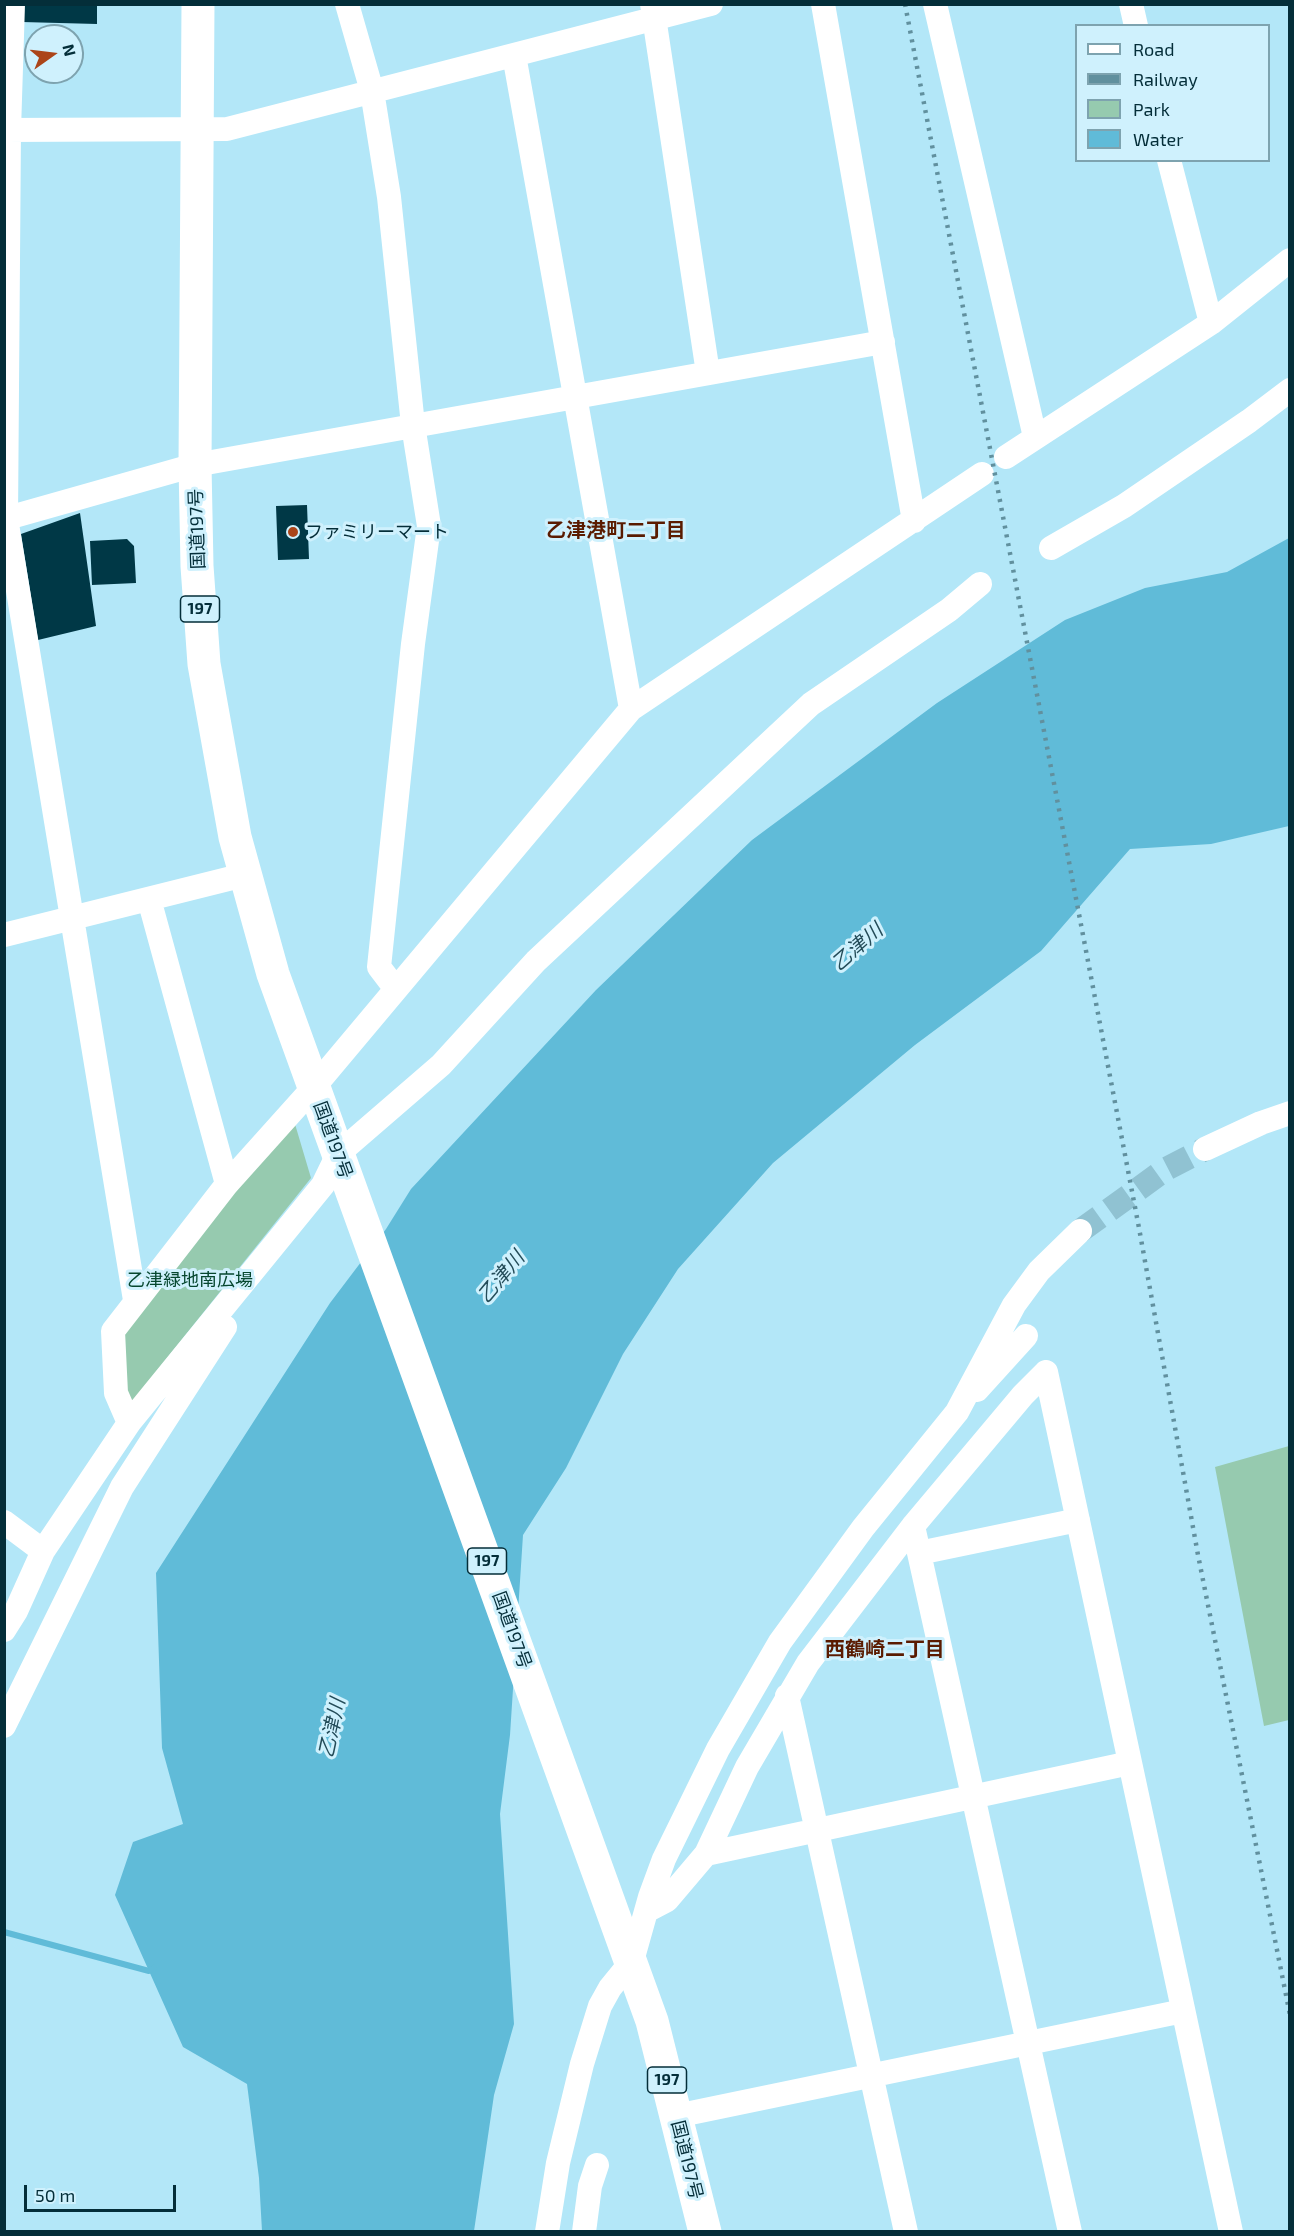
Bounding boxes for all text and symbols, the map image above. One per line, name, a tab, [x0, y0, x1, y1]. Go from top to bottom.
north arrow	[24, 24, 84, 84]
legend	[1075, 24, 1270, 162]
text: Road	[1133, 38, 1174, 60]
text: N	[59, 42, 81, 58]
text: Railway	[1133, 68, 1198, 90]
text: Park	[1133, 98, 1170, 120]
text: Water	[1133, 128, 1183, 150]
street label: 国道197号	[185, 488, 209, 570]
district label: 乙津港町二丁目	[546, 518, 686, 542]
place label: ファミリーマート	[305, 521, 449, 543]
marker: ファミリーマート	[286, 525, 300, 539]
road number: 197	[180, 596, 220, 622]
water label: 乙津川	[826, 918, 888, 976]
street label: 国道197号	[309, 1098, 357, 1182]
water label: 乙津川	[473, 1246, 529, 1308]
park label: 乙津緑地南広場	[127, 1269, 253, 1291]
road number: 197	[468, 1548, 506, 1574]
street label: 国道197号	[488, 1588, 536, 1672]
district label: 西鶴崎二丁目	[825, 1637, 945, 1661]
water label: 乙津川	[314, 1696, 350, 1760]
road number: 197	[648, 2067, 686, 2093]
street label: 国道197号	[667, 2118, 707, 2202]
scale bar	[27, 2173, 178, 2211]
text: 50 m	[35, 2184, 75, 2206]

